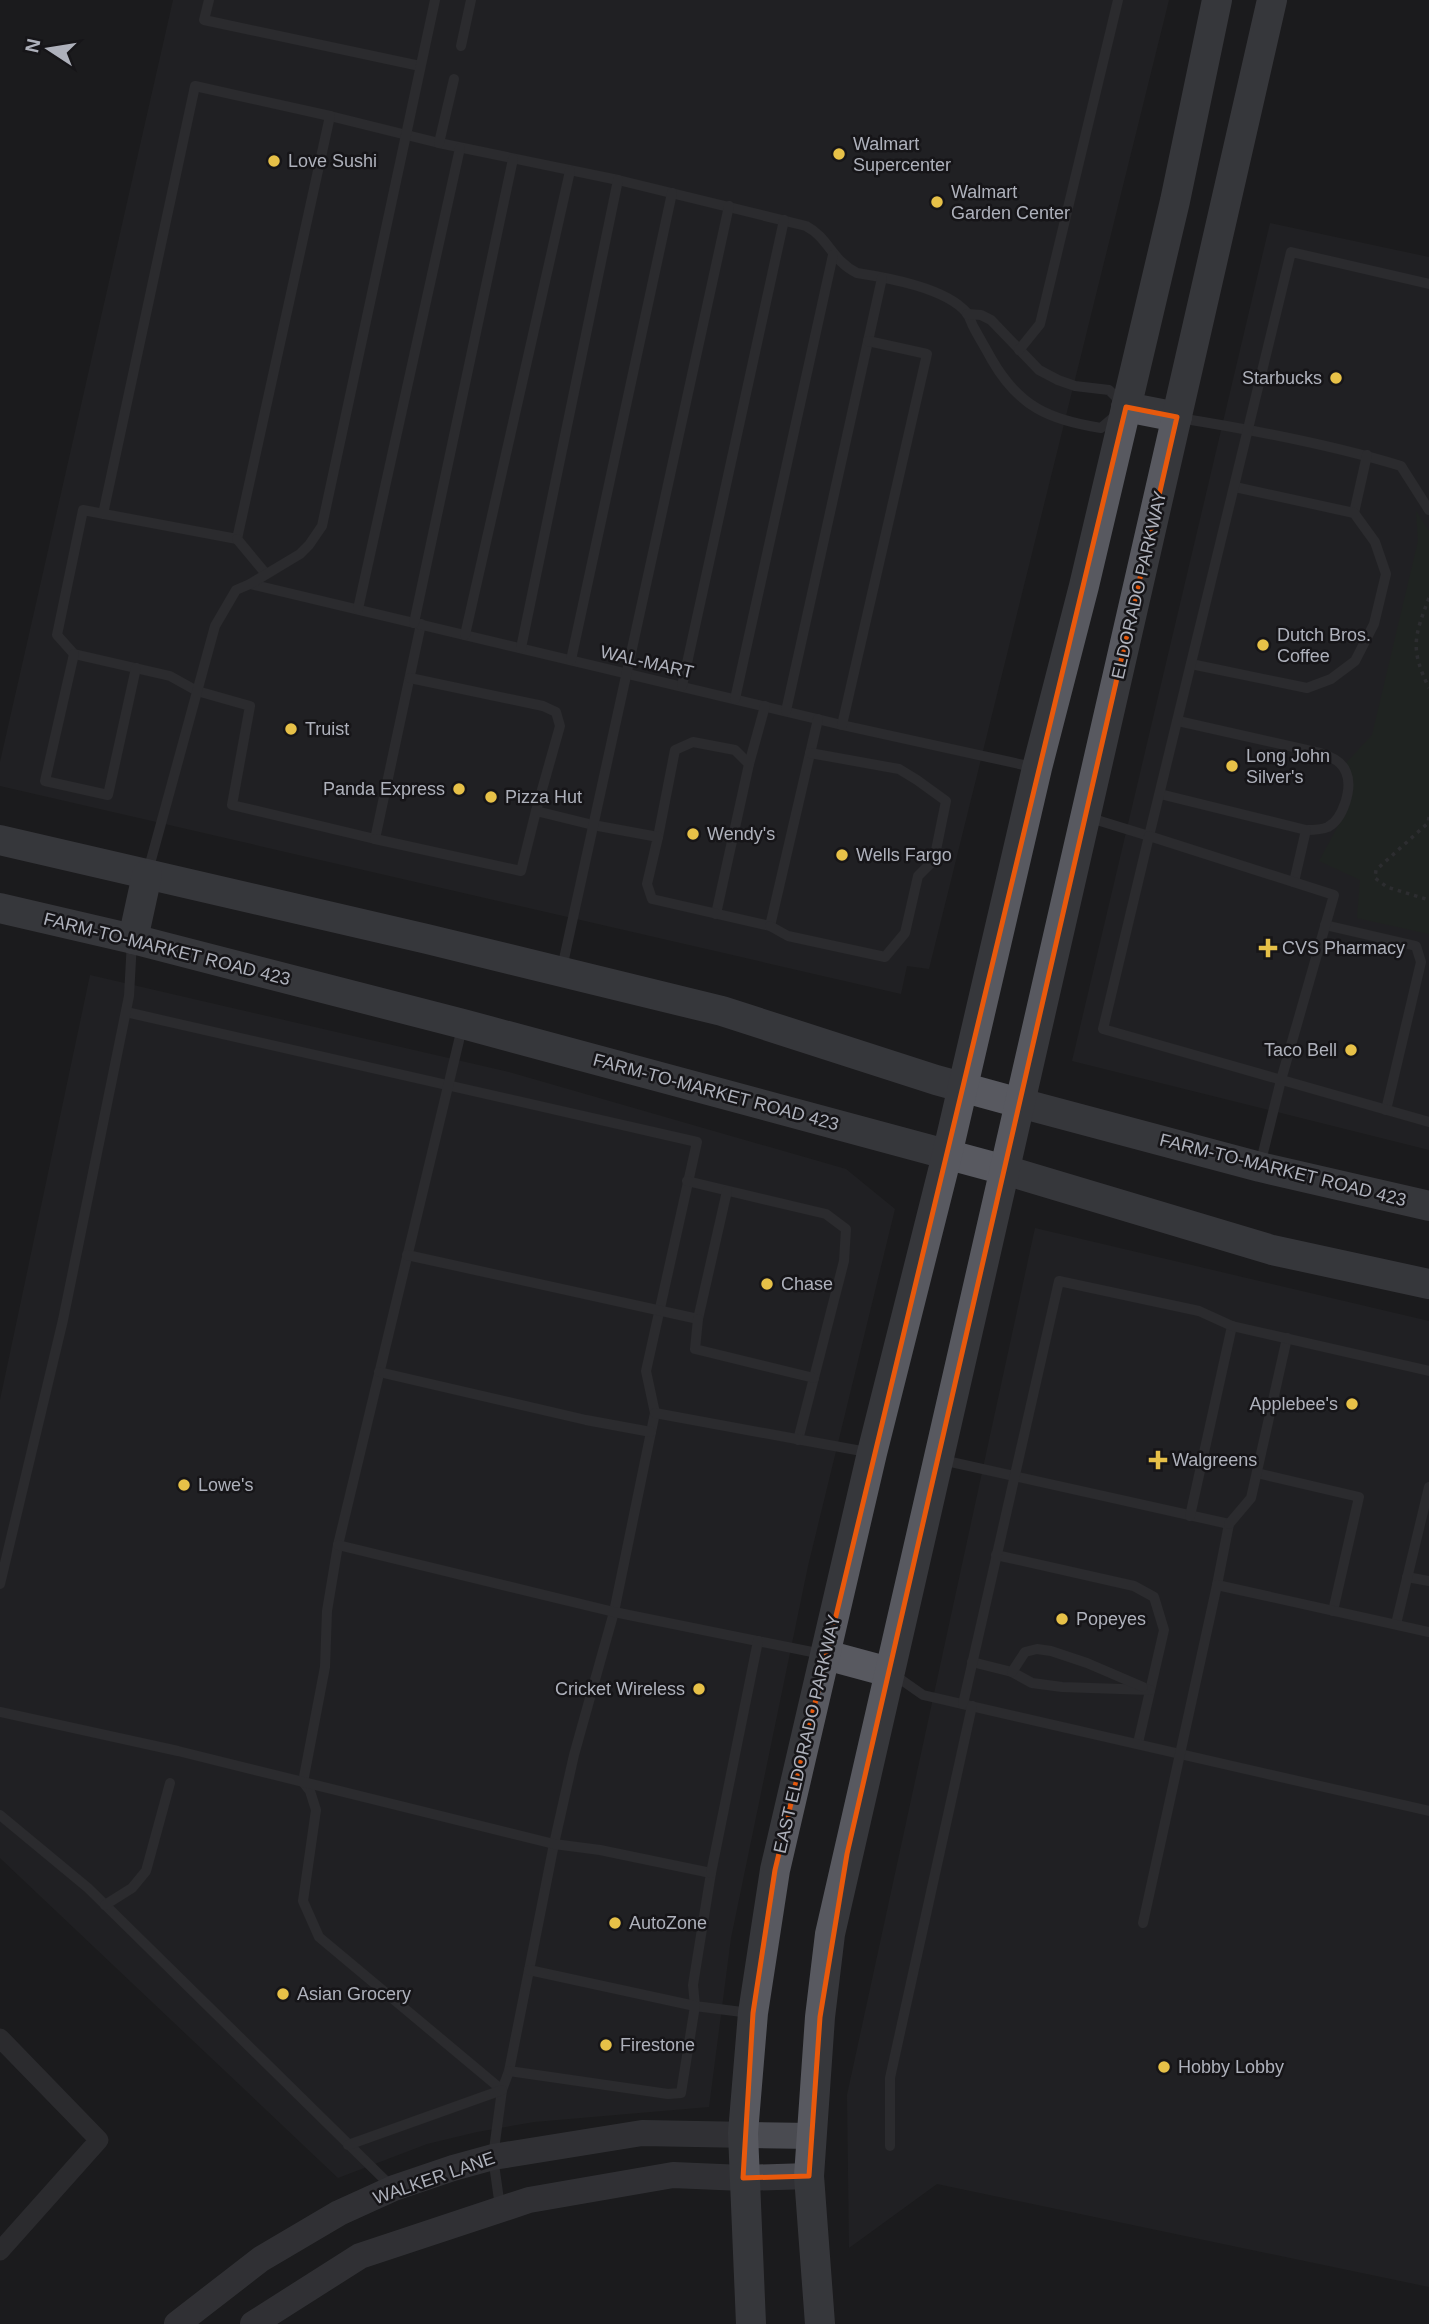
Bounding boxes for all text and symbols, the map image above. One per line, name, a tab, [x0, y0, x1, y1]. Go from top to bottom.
north arrow	[14, 14, 84, 84]
text: N	[21, 37, 45, 54]
place label: Walmart Supercenter	[853, 134, 951, 175]
marker: Walmart Supercenter	[831, 146, 847, 162]
place label: Love Sushi	[288, 151, 377, 171]
marker: Love Sushi	[266, 153, 282, 169]
place label: Walmart Garden Center	[951, 182, 1070, 223]
marker: Walmart Garden Center	[929, 194, 945, 210]
place label: Starbucks	[1242, 368, 1322, 388]
marker: Starbucks	[1328, 370, 1344, 386]
street label: ELDORADO PARKWAY	[1108, 489, 1170, 681]
place label: Dutch Bros. Coffee	[1277, 625, 1371, 666]
marker: Dutch Bros. Coffee	[1255, 637, 1271, 653]
street label: WAL-MART	[598, 642, 696, 682]
place label: Truist	[305, 719, 349, 739]
marker: Truist	[283, 721, 299, 737]
place label: Long John Silver's	[1246, 746, 1330, 787]
marker: Long John Silver's	[1224, 758, 1240, 774]
place label: Panda Express	[323, 779, 445, 799]
marker: Panda Express	[451, 781, 467, 797]
place label: Pizza Hut	[505, 787, 582, 807]
marker: Pizza Hut	[483, 789, 499, 805]
place label: Wendy's	[707, 824, 775, 844]
marker: Wendy's	[685, 826, 701, 842]
place label: Wells Fargo	[856, 845, 952, 865]
marker: Wells Fargo	[834, 847, 850, 863]
street label: FARM-TO-MARKET ROAD 423	[42, 909, 292, 989]
place label: CVS Pharmacy	[1282, 938, 1405, 958]
marker: CVS Pharmacy	[1260, 940, 1276, 956]
place label: Taco Bell	[1264, 1040, 1337, 1060]
marker: Taco Bell	[1343, 1042, 1359, 1058]
street label: FARM-TO-MARKET ROAD 423	[591, 1050, 841, 1134]
street label: FARM-TO-MARKET ROAD 423	[1158, 1130, 1408, 1210]
place label: Chase	[781, 1274, 833, 1294]
marker: Chase	[759, 1276, 775, 1292]
place label: Applebee's	[1249, 1394, 1338, 1414]
marker: Applebee's	[1344, 1396, 1360, 1412]
place label: Walgreens	[1172, 1450, 1257, 1470]
marker: Walgreens	[1150, 1452, 1166, 1468]
place label: Lowe's	[198, 1475, 253, 1495]
marker: Lowe's	[176, 1477, 192, 1493]
place label: Popeyes	[1076, 1609, 1146, 1629]
marker: Popeyes	[1054, 1611, 1070, 1627]
street label: EAST ELDORADO PARKWAY	[770, 1613, 844, 1855]
place label: Cricket Wireless	[555, 1679, 685, 1699]
marker: Cricket Wireless	[691, 1681, 707, 1697]
place label: AutoZone	[629, 1913, 707, 1933]
marker: AutoZone	[607, 1915, 623, 1931]
place label: Asian Grocery	[297, 1984, 411, 2004]
marker: Asian Grocery	[275, 1986, 291, 2002]
place label: Firestone	[620, 2035, 695, 2055]
marker: Firestone	[598, 2037, 614, 2053]
place label: Hobby Lobby	[1178, 2057, 1284, 2077]
marker: Hobby Lobby	[1156, 2059, 1172, 2075]
street label: WALKER LANE	[371, 2148, 497, 2208]

